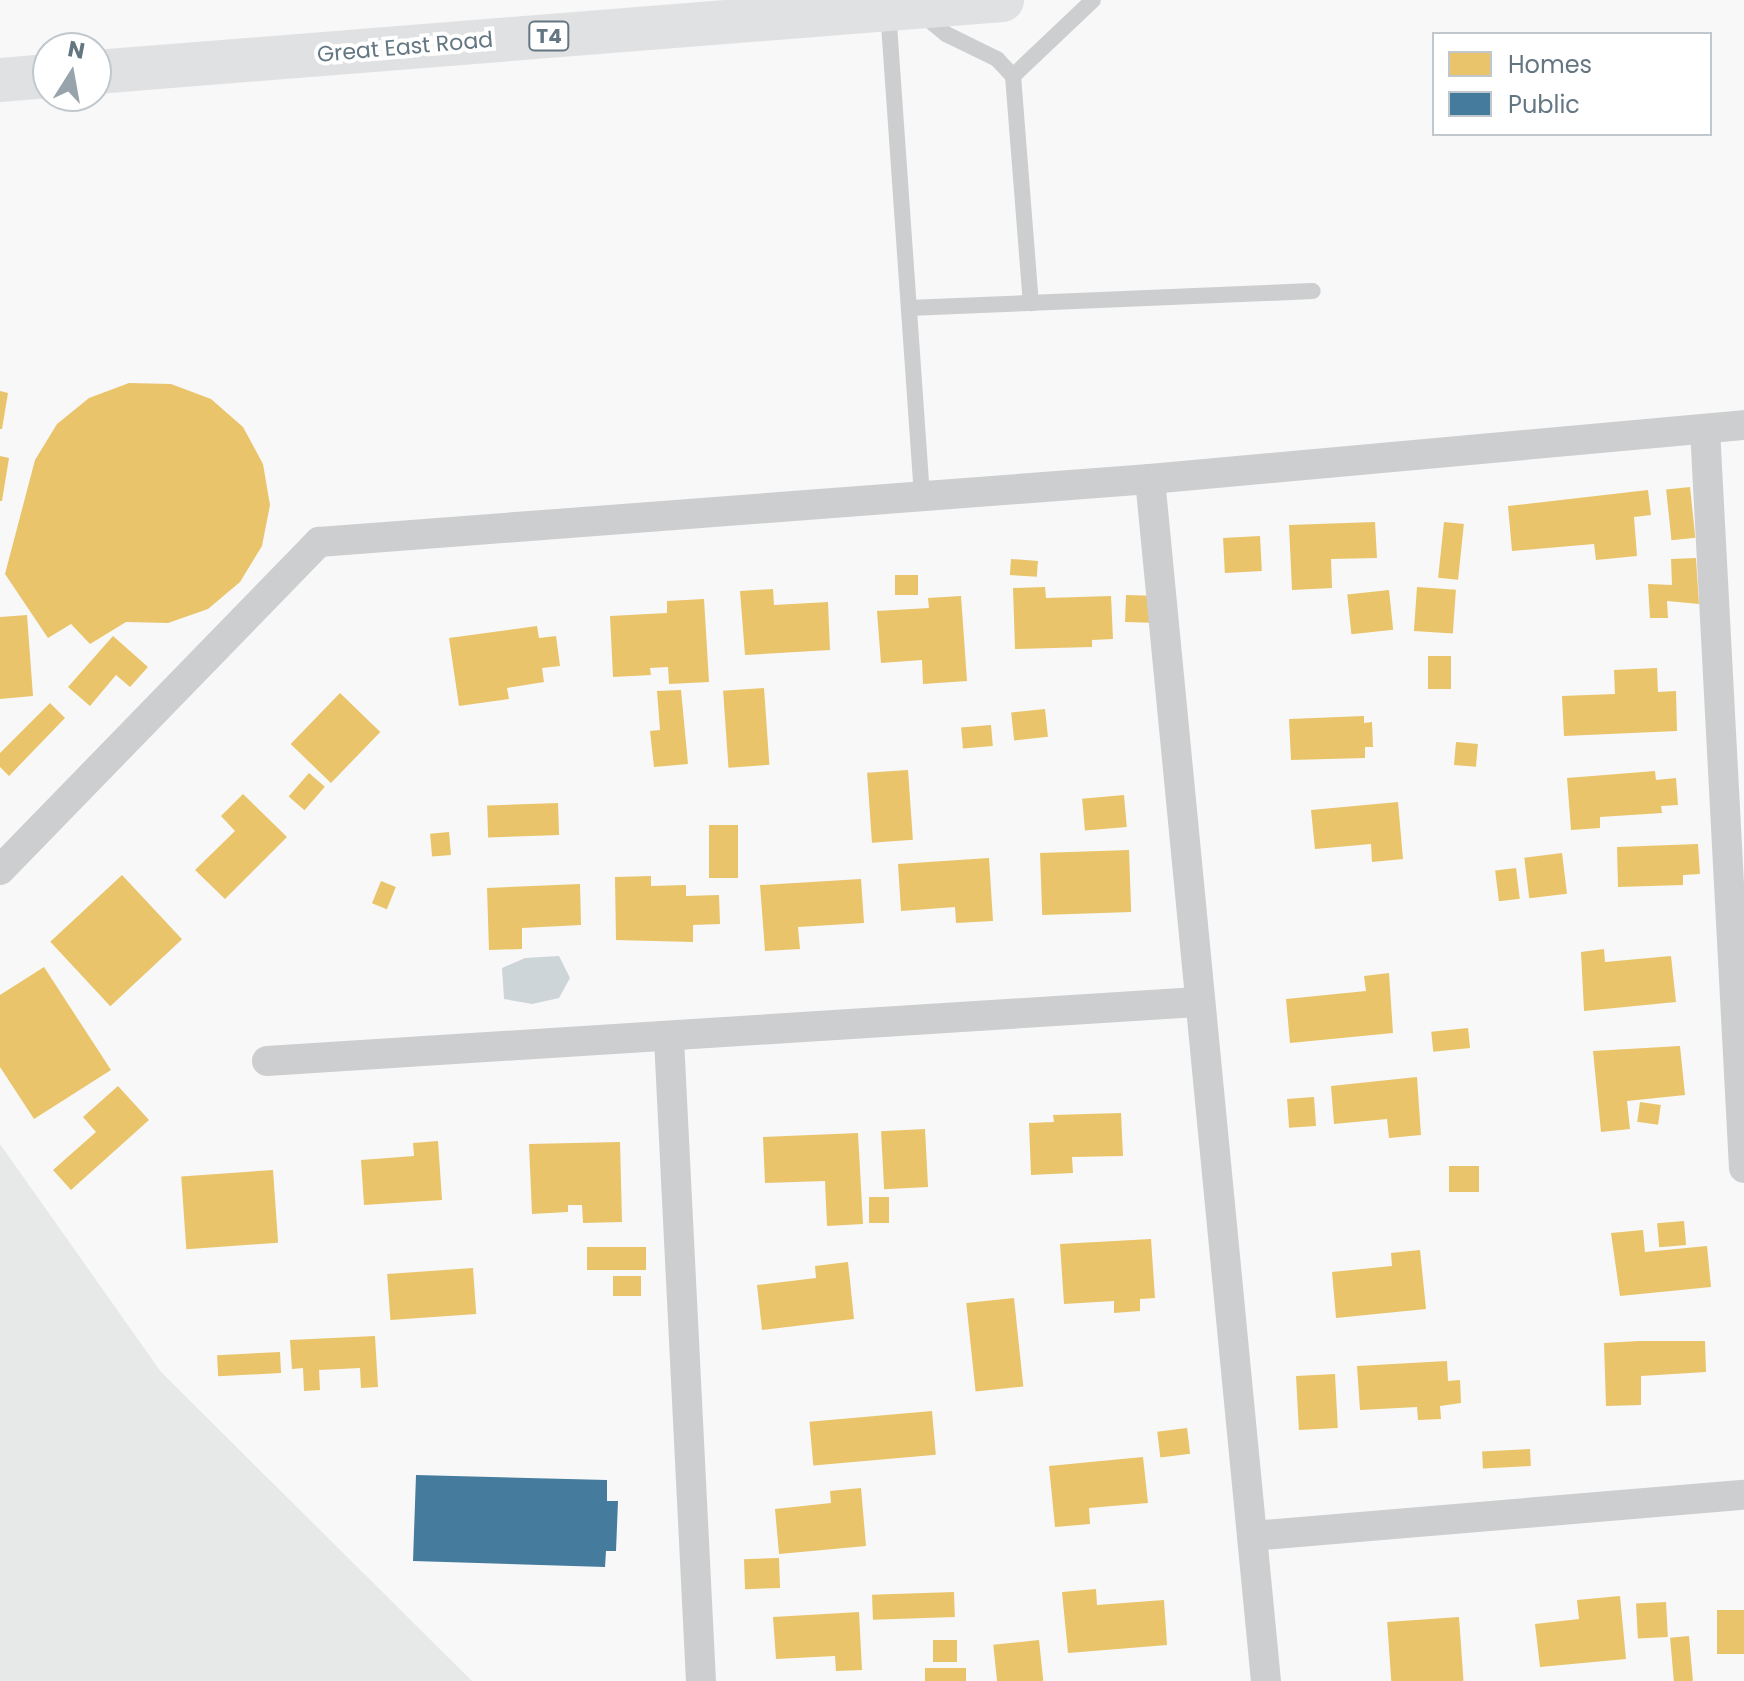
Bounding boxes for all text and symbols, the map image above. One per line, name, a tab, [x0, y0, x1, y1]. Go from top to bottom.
road number: T4	[527, 20, 571, 52]
street label: Great East Road	[316, 26, 494, 68]
north arrow	[32, 32, 112, 112]
legend	[1432, 32, 1712, 136]
text: N	[65, 33, 87, 67]
text: Homes	[1508, 48, 1592, 81]
text: Public	[1508, 88, 1580, 121]

